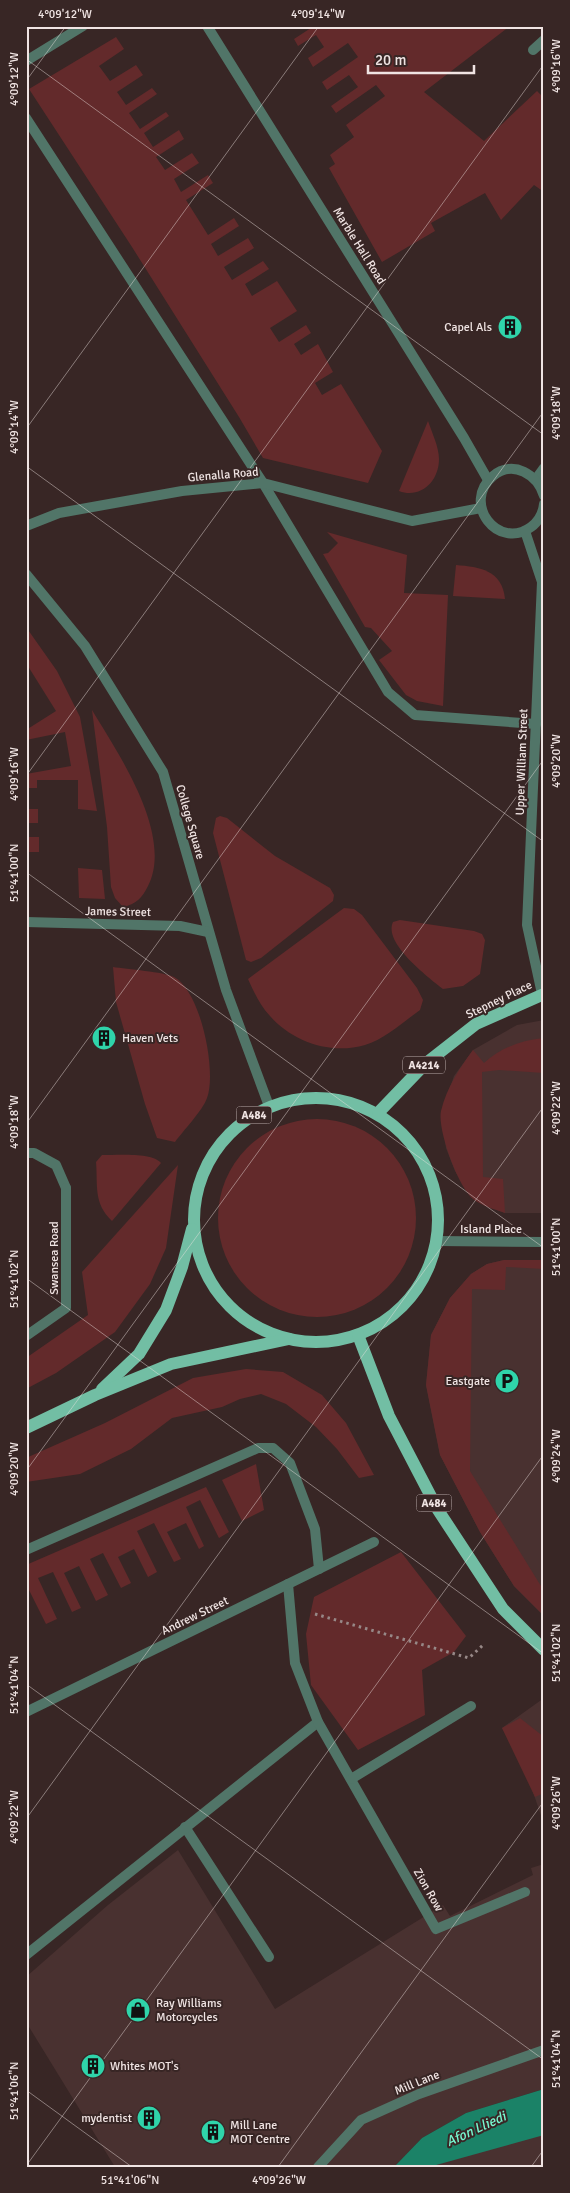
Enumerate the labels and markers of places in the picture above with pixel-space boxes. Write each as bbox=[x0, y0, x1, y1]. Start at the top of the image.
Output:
building icon: Capel Als bbox=[497, 314, 523, 340]
place label: Capel Als bbox=[444, 320, 492, 335]
building icon: Haven Vets bbox=[91, 1025, 117, 1051]
place label: Haven Vets bbox=[122, 1031, 178, 1046]
parking icon: Eastgate bbox=[494, 1368, 520, 1394]
place label: Eastgate bbox=[445, 1374, 490, 1389]
place label: Ray Williams Motorcycles bbox=[156, 1996, 222, 2025]
shop icon: Ray Williams Motorcycles bbox=[125, 1997, 151, 2023]
building icon: Whites MOT's bbox=[80, 2053, 106, 2079]
place label: Whites MOT's bbox=[110, 2059, 179, 2074]
building icon: mydentist bbox=[136, 2105, 162, 2131]
place label: mydentist bbox=[81, 2111, 132, 2126]
place label: Mill Lane MOT Centre bbox=[230, 2118, 290, 2147]
building icon: Mill Lane MOT Centre bbox=[200, 2119, 226, 2145]

